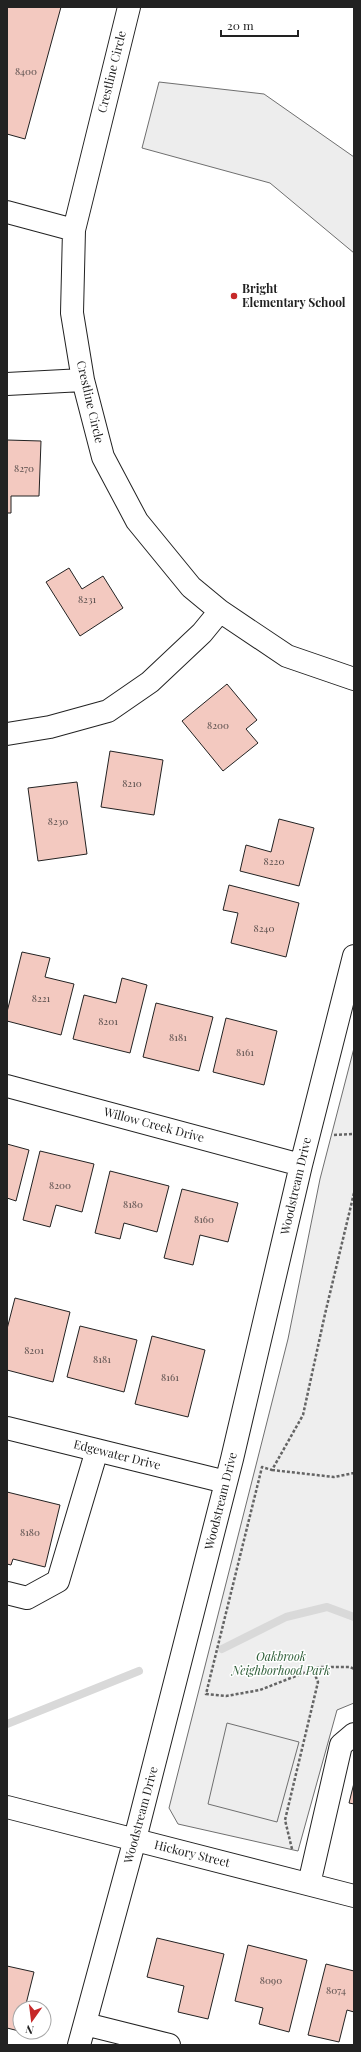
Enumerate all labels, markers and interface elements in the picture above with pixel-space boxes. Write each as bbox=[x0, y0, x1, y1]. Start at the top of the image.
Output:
scale bar bbox=[221, 12, 298, 38]
text: 20 m bbox=[227, 17, 254, 33]
street label: Crestline Circle bbox=[93, 29, 129, 115]
house number: 8400 bbox=[15, 64, 37, 78]
place label: Bright Elementary School bbox=[242, 280, 346, 310]
marker: Bright Elementary School bbox=[229, 291, 239, 301]
street label: Crestline Circle bbox=[74, 359, 108, 445]
house number: 8270 bbox=[14, 461, 34, 475]
house number: 8231 bbox=[78, 592, 96, 606]
house number: 8200 bbox=[207, 718, 229, 732]
house number: 8210 bbox=[122, 776, 142, 790]
house number: 8230 bbox=[48, 814, 68, 828]
house number: 8220 bbox=[264, 854, 284, 868]
house number: 8240 bbox=[254, 921, 274, 935]
house number: 8221 bbox=[32, 991, 51, 1005]
house number: 8201 bbox=[98, 1014, 118, 1028]
house number: 8181 bbox=[169, 1030, 187, 1044]
house number: 8161 bbox=[236, 1045, 254, 1059]
street label: Willow Creek Drive bbox=[101, 1103, 206, 1145]
street label: Woodstream Drive bbox=[276, 1135, 314, 1237]
house number: 8200 bbox=[49, 1178, 71, 1192]
house number: 8180 bbox=[123, 1197, 143, 1211]
house number: 8160 bbox=[194, 1212, 214, 1226]
house number: 8201 bbox=[24, 1343, 44, 1357]
house number: 8181 bbox=[93, 1352, 111, 1366]
house number: 8161 bbox=[161, 1370, 179, 1384]
street label: Edgewater Drive bbox=[72, 1435, 163, 1473]
street label: Woodstream Drive bbox=[200, 1450, 240, 1552]
house number: 8180 bbox=[20, 1525, 40, 1539]
park label: Oakbrook Neighborhood Park bbox=[231, 1648, 330, 1678]
street label: Woodstream Drive bbox=[119, 1764, 161, 1866]
street label: Hickory Street bbox=[153, 1836, 233, 1870]
house number: 8090 bbox=[260, 1973, 282, 1987]
house number: 8074 bbox=[326, 1983, 346, 1997]
north arrow bbox=[12, 2000, 52, 2040]
text: N bbox=[24, 2022, 35, 2038]

